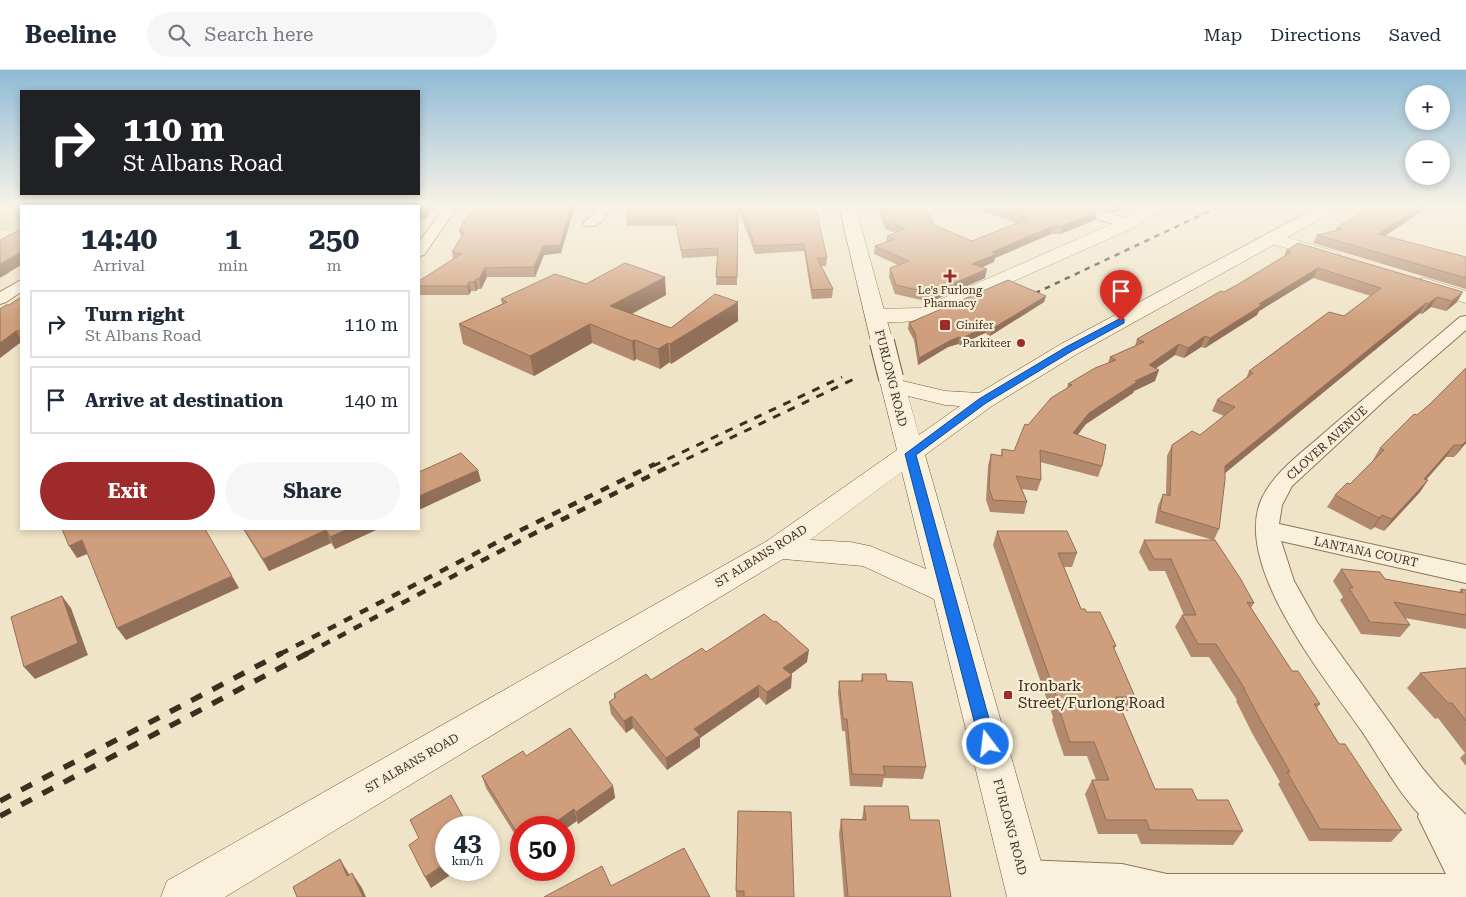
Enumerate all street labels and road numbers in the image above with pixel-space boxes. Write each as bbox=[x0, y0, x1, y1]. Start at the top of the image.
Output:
street label: FURLONG ROAD bbox=[872, 328, 910, 428]
street label: CLOVER AVENUE bbox=[1284, 403, 1370, 483]
street label: ST ALBANS ROAD bbox=[712, 522, 810, 590]
street label: LANTANA COURT bbox=[1313, 534, 1419, 570]
street label: ST ALBANS ROAD bbox=[363, 730, 461, 796]
street label: FURLONG ROAD bbox=[990, 777, 1030, 877]

